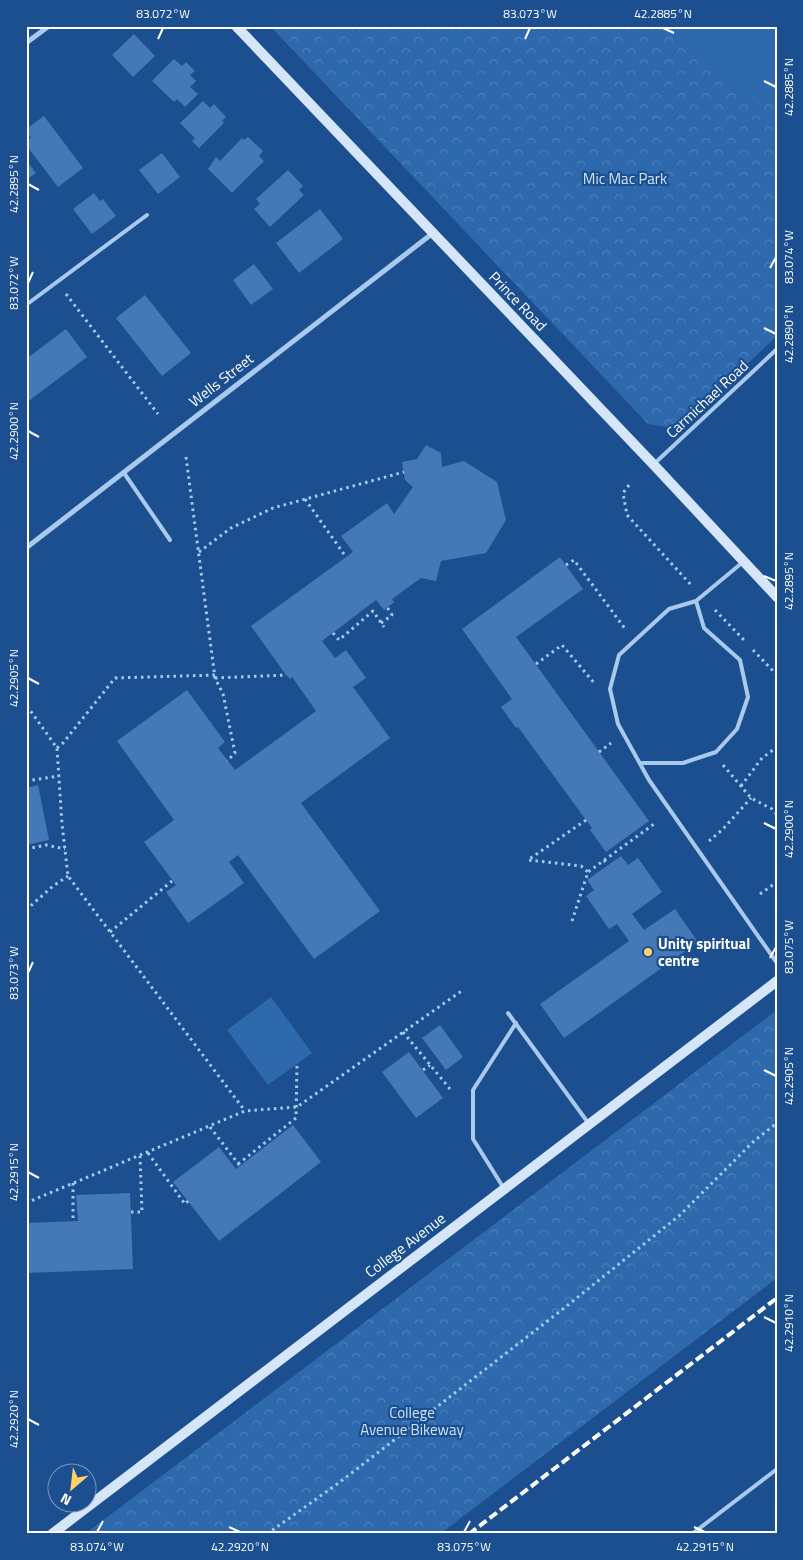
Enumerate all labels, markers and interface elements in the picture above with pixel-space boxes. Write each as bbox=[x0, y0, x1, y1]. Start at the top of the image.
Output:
text: 83.072°W bbox=[136, 4, 190, 23]
text: 83.073°W bbox=[503, 4, 557, 23]
text: 42.2885°N bbox=[634, 4, 692, 23]
text: 42.2885°N bbox=[779, 58, 798, 116]
text: 42.2895°N bbox=[4, 155, 23, 213]
park label: Mic Mac Park bbox=[583, 167, 667, 190]
text: 83.074°W bbox=[779, 230, 798, 284]
text: 83.072°W bbox=[4, 256, 23, 310]
street label: Prince Road bbox=[484, 266, 552, 336]
text: 42.2890°N bbox=[779, 305, 798, 363]
street label: Wells Street bbox=[184, 347, 259, 413]
street label: Carmichael Road bbox=[661, 355, 753, 443]
text: 42.2900°N bbox=[4, 402, 23, 460]
text: 42.2895°N bbox=[779, 552, 798, 610]
text: 42.2905°N bbox=[4, 649, 23, 707]
text: 42.2900°N bbox=[779, 800, 798, 858]
text: 83.075°W bbox=[779, 920, 798, 974]
place label: Unity spiritual centre bbox=[658, 932, 750, 972]
text: 83.073°W bbox=[4, 946, 23, 1000]
marker: Unity spiritual centre bbox=[642, 946, 654, 958]
text: 42.2905°N bbox=[779, 1047, 798, 1105]
text: 42.2915°N bbox=[4, 1143, 23, 1201]
street label: College Avenue bbox=[360, 1207, 450, 1283]
text: 42.2910°N bbox=[779, 1294, 798, 1352]
text: 42.2920°N bbox=[4, 1390, 23, 1448]
park label: College Avenue Bikeway bbox=[360, 1401, 464, 1441]
north arrow bbox=[48, 1462, 98, 1512]
text: N bbox=[56, 1488, 75, 1511]
text: 83.074°W bbox=[70, 1537, 124, 1556]
text: 42.2920°N bbox=[211, 1537, 269, 1556]
text: 83.075°W bbox=[437, 1537, 491, 1556]
text: 42.2915°N bbox=[676, 1537, 734, 1556]

